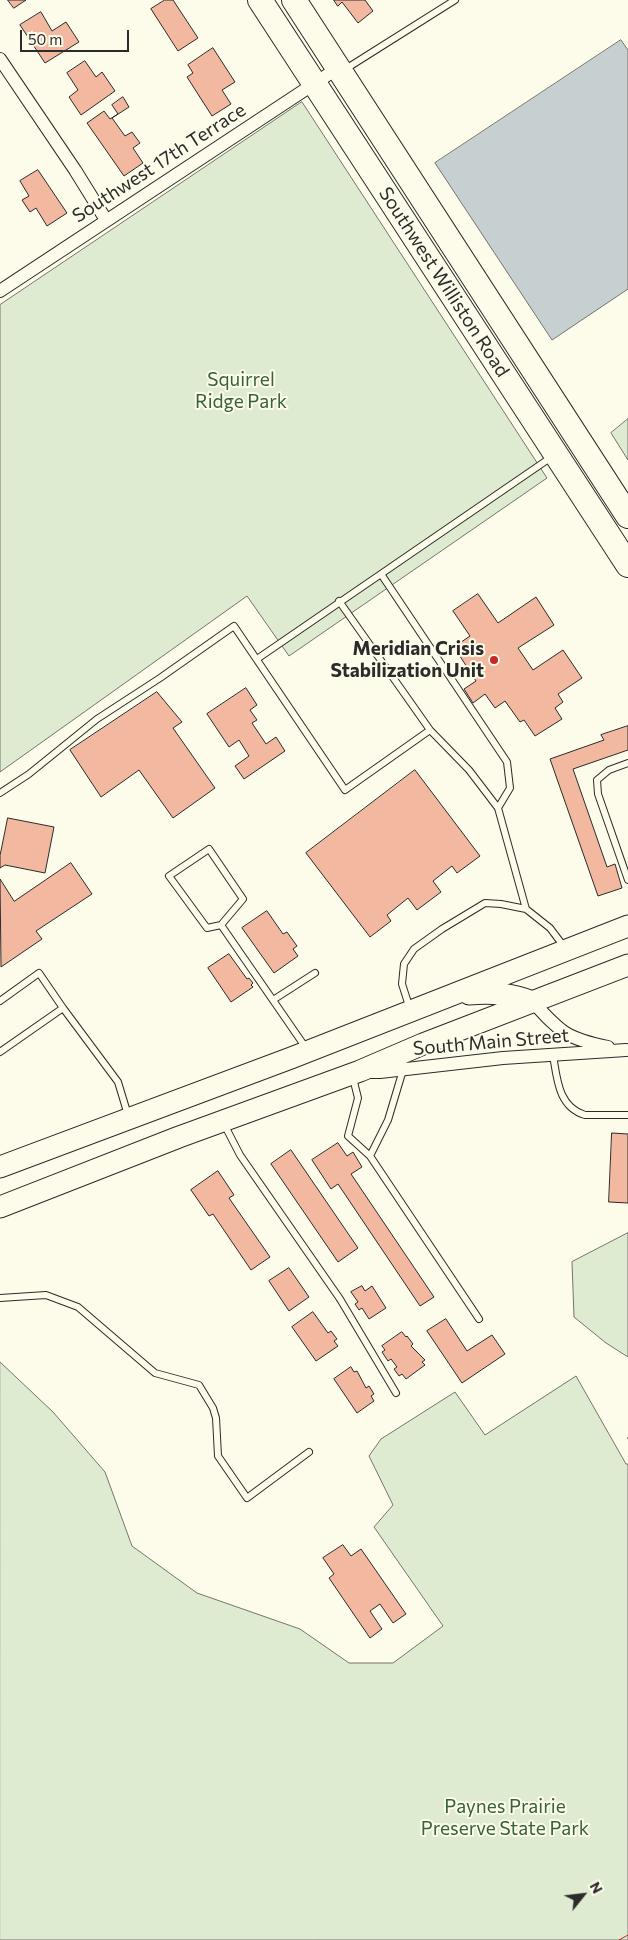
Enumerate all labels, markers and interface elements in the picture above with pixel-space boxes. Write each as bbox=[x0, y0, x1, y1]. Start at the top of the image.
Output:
scale bar bbox=[22, 20, 131, 52]
text: 50 m bbox=[28, 30, 62, 48]
street label: Southwest 17th Terrace bbox=[68, 98, 250, 228]
street label: Southwest Williston Road bbox=[374, 183, 514, 381]
park label: Squirrel Ridge Park bbox=[195, 369, 287, 413]
place label: Meridian Crisis Stabilization Unit bbox=[330, 638, 484, 682]
marker: Meridian Crisis Stabilization Unit bbox=[488, 654, 500, 666]
street label: South Main Street bbox=[412, 1024, 570, 1060]
park label: Paynes Prairie Preserve State Park bbox=[421, 1796, 589, 1840]
north arrow bbox=[558, 1870, 608, 1920]
text: N bbox=[587, 1879, 607, 1896]

